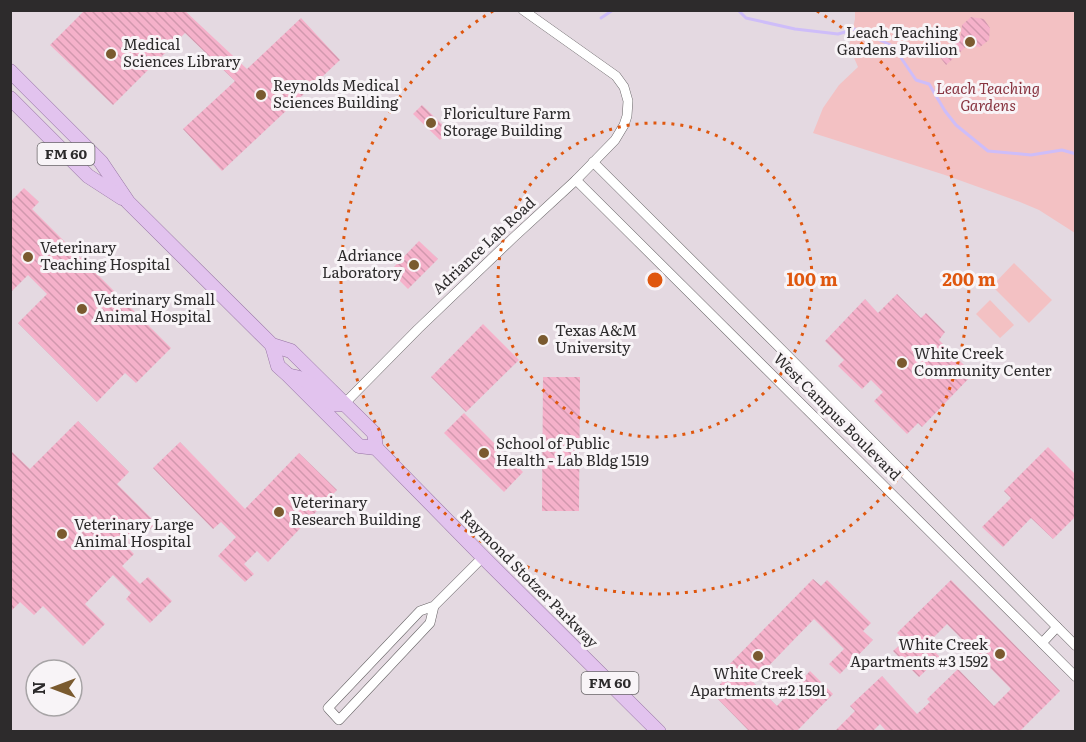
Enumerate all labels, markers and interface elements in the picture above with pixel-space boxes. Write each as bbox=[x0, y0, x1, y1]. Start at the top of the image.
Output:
place label: Leach Teaching Gardens Pavilion bbox=[837, 20, 959, 60]
place label: Medical Sciences Library bbox=[123, 32, 241, 72]
marker: Leach Teaching Gardens Pavilion bbox=[963, 35, 977, 49]
marker: Medical Sciences Library bbox=[104, 47, 118, 61]
place label: Reynolds Medical Sciences Building bbox=[273, 73, 399, 113]
park label: Leach Teaching Gardens bbox=[936, 76, 1040, 116]
marker: Reynolds Medical Sciences Building bbox=[254, 88, 268, 102]
place label: Floriculture Farm Storage Building bbox=[443, 101, 571, 141]
marker: Floriculture Farm Storage Building bbox=[424, 116, 438, 130]
road number: FM 60 bbox=[38, 143, 94, 165]
street label: Adriance Lab Road bbox=[426, 191, 540, 299]
place label: Veterinary Teaching Hospital bbox=[40, 235, 170, 275]
place label: Adriance Laboratory bbox=[322, 243, 402, 283]
marker: Veterinary Teaching Hospital bbox=[21, 250, 35, 264]
marker: Adriance Laboratory bbox=[407, 258, 421, 272]
text: 100 m bbox=[786, 265, 838, 292]
text: 200 m bbox=[942, 265, 996, 292]
centre of rings bbox=[645, 270, 665, 290]
place label: Veterinary Small Animal Hospital bbox=[94, 287, 215, 327]
marker: Veterinary Small Animal Hospital bbox=[75, 302, 89, 316]
place label: Texas A&M University bbox=[555, 318, 637, 358]
marker: Texas A&M University bbox=[536, 333, 550, 347]
place label: White Creek Community Center bbox=[914, 341, 1052, 381]
street label: West Campus Boulevard bbox=[769, 347, 907, 485]
marker: White Creek Community Center bbox=[895, 356, 909, 370]
place label: School of Public Health - Lab Bldg 1519 bbox=[496, 431, 649, 471]
marker: School of Public Health - Lab Bldg 1519 bbox=[477, 446, 491, 460]
place label: Veterinary Research Building bbox=[291, 490, 421, 530]
street label: Raymond Stotzer Parkway bbox=[456, 504, 605, 653]
marker: Veterinary Research Building bbox=[272, 505, 286, 519]
place label: Veterinary Large Animal Hospital bbox=[74, 512, 194, 552]
marker: Veterinary Large Animal Hospital bbox=[55, 527, 69, 541]
place label: White Creek Apartments #3 1592 bbox=[850, 632, 989, 672]
marker: White Creek Apartments #3 1592 bbox=[993, 647, 1007, 661]
marker: White Creek Apartments #2 1591 bbox=[751, 649, 765, 663]
north arrow bbox=[24, 658, 84, 718]
place label: White Creek Apartments #2 1591 bbox=[690, 661, 826, 701]
road number: FM 60 bbox=[582, 672, 638, 694]
text: N bbox=[26, 681, 50, 695]

